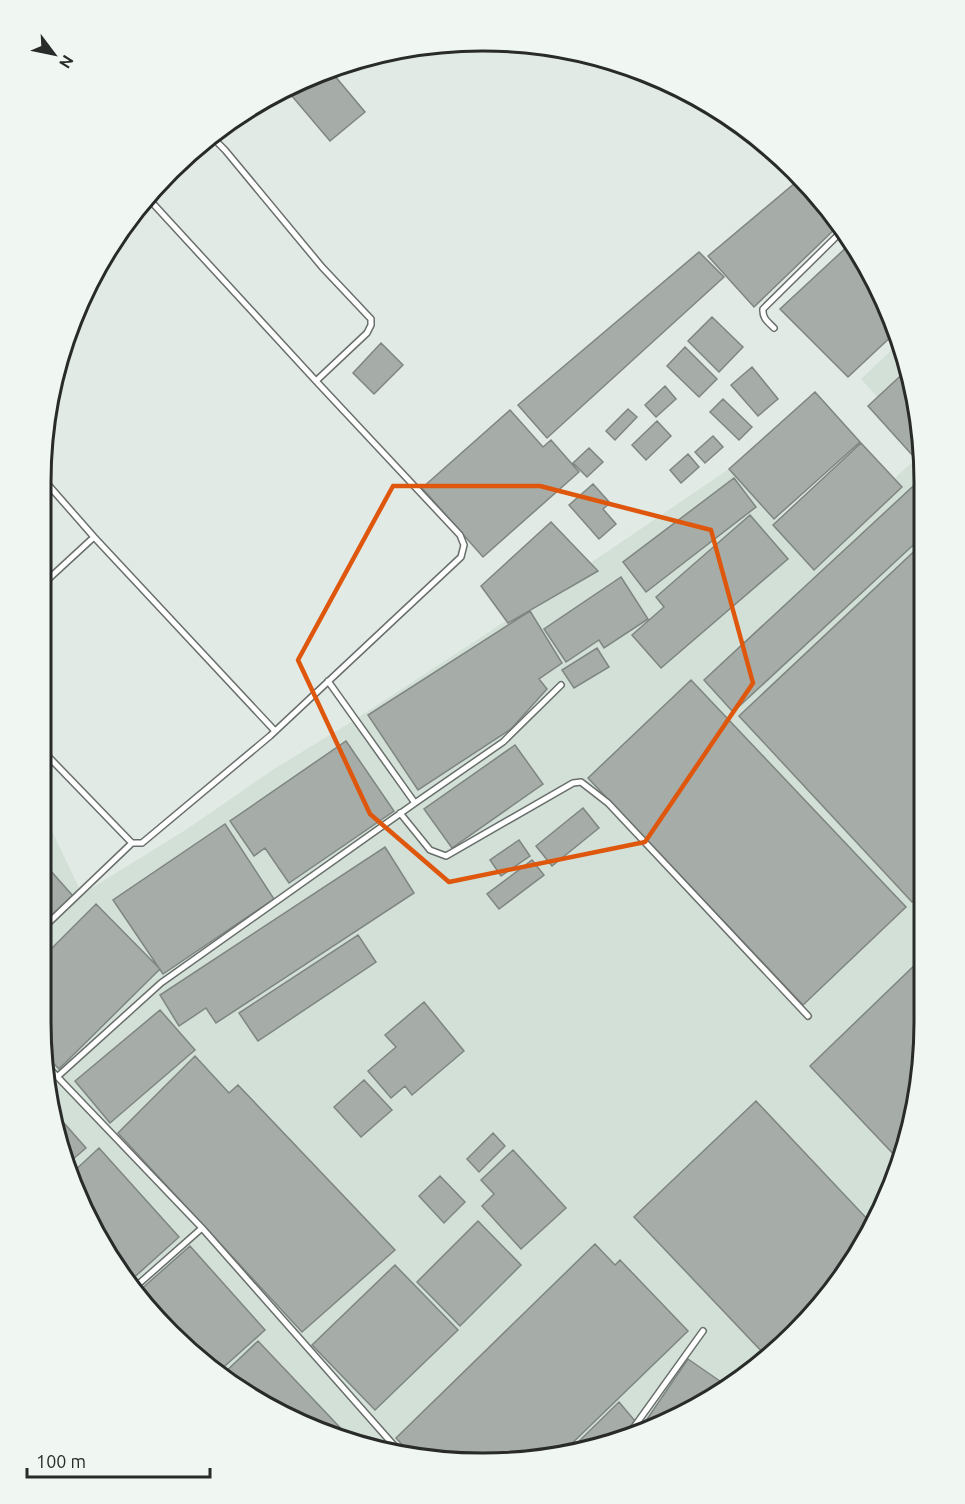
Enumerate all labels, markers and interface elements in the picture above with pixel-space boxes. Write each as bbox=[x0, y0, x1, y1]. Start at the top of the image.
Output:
north arrow bbox=[24, 24, 84, 84]
text: N bbox=[56, 52, 78, 72]
scale bar bbox=[27, 1441, 210, 1479]
text: 100 m bbox=[36, 1451, 86, 1471]

